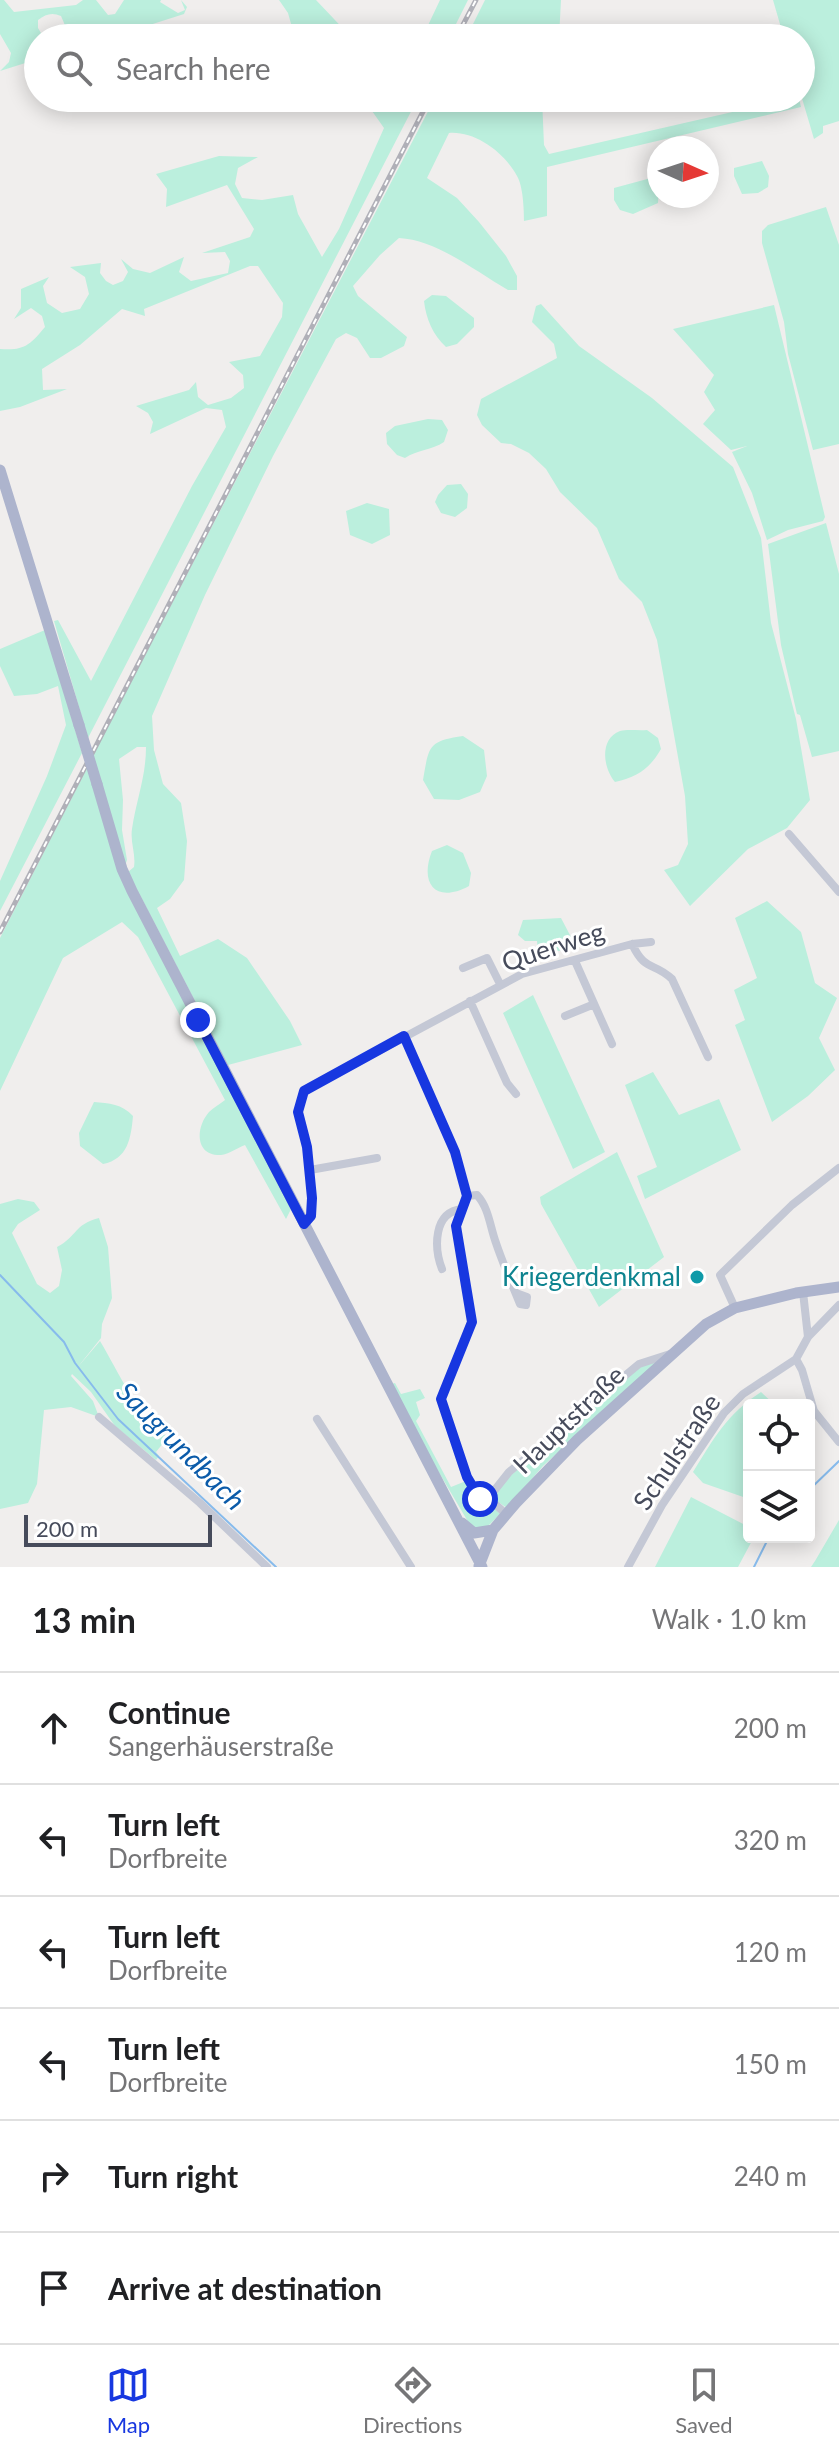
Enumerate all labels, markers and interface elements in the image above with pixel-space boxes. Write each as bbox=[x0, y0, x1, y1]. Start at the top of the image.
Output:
search box bbox=[24, 24, 815, 112]
icon: search bbox=[52, 46, 96, 90]
text: Search here bbox=[116, 50, 271, 86]
north arrow bbox=[647, 136, 719, 208]
street label: Querweg bbox=[497, 914, 608, 978]
route end bbox=[180, 1002, 216, 1038]
place label: Kriegerdenkmal bbox=[502, 1260, 681, 1292]
marker: Kriegerdenkmal bbox=[688, 1268, 706, 1286]
street label: Hauptstraße bbox=[506, 1358, 631, 1480]
water label: Saugrundbach bbox=[110, 1374, 253, 1517]
street label: Schulstraße bbox=[626, 1387, 727, 1516]
map controls bbox=[743, 1399, 815, 1543]
button: locate bbox=[743, 1399, 815, 1471]
button: layers bbox=[743, 1471, 815, 1543]
route start bbox=[462, 1481, 498, 1517]
scale bar bbox=[24, 1511, 212, 1547]
text: 200 m bbox=[36, 1515, 98, 1542]
text: 13 min bbox=[32, 1599, 136, 1640]
text: Walk · 1.0 km bbox=[652, 1603, 807, 1635]
text: Continue bbox=[108, 1694, 231, 1730]
icon: ahead bbox=[32, 1706, 76, 1750]
text: 200 m bbox=[734, 1712, 807, 1744]
text: Sangerhäuserstraße bbox=[108, 1730, 334, 1762]
text: Turn left bbox=[108, 1806, 220, 1842]
icon: left bbox=[32, 1818, 76, 1862]
text: 320 m bbox=[734, 1824, 807, 1856]
text: Dorfbreite bbox=[108, 1842, 227, 1874]
text: Turn left bbox=[108, 1918, 220, 1954]
icon: left bbox=[32, 1930, 76, 1974]
text: 120 m bbox=[734, 1936, 807, 1968]
text: Dorfbreite bbox=[108, 1954, 227, 1986]
text: Turn left bbox=[108, 2030, 220, 2066]
icon: left bbox=[32, 2042, 76, 2086]
text: 150 m bbox=[734, 2048, 807, 2080]
text: Dorfbreite bbox=[108, 2066, 227, 2098]
icon: right bbox=[32, 2154, 76, 2198]
text: Turn right bbox=[108, 2158, 238, 2194]
text: 240 m bbox=[734, 2160, 807, 2192]
icon: arrive bbox=[32, 2266, 76, 2310]
text: Arrive at destination bbox=[108, 2270, 382, 2306]
tab: Map bbox=[106, 2363, 150, 2438]
tab: Directions bbox=[363, 2363, 462, 2438]
tab: Saved bbox=[675, 2363, 733, 2438]

